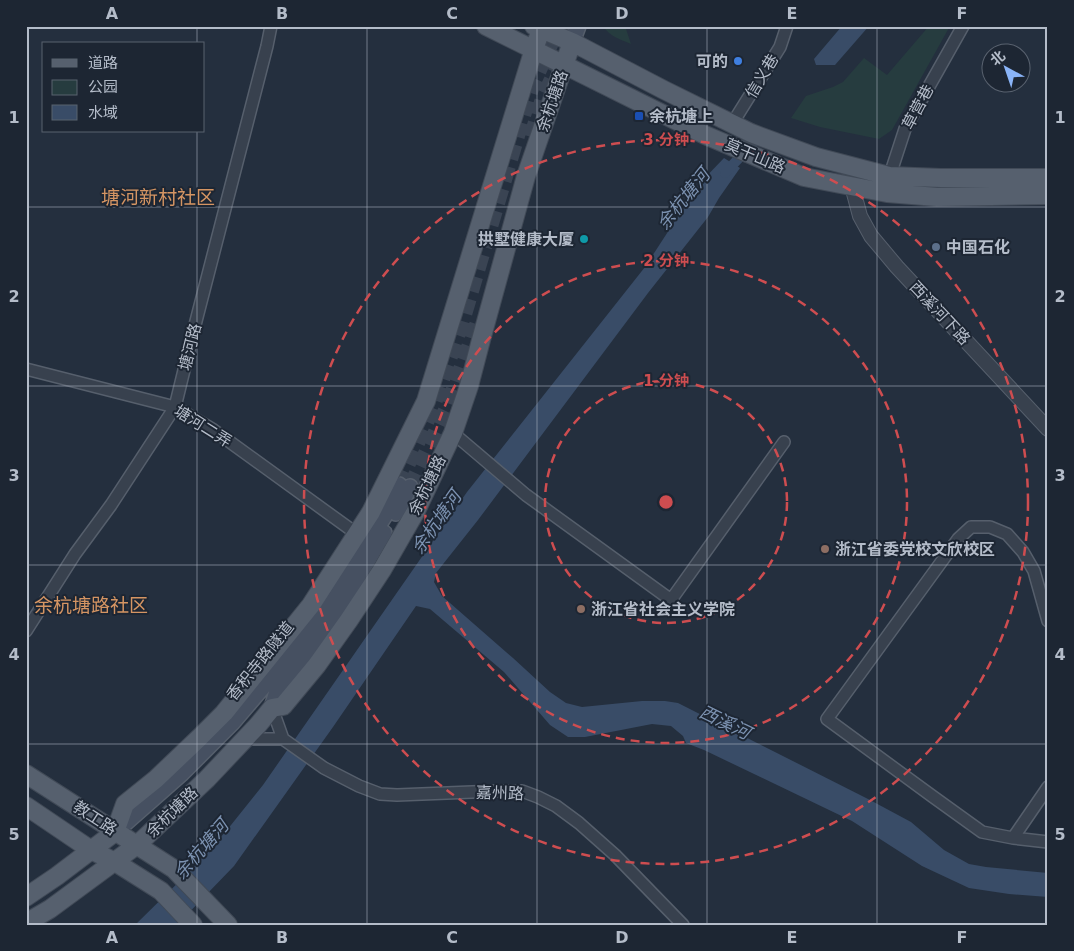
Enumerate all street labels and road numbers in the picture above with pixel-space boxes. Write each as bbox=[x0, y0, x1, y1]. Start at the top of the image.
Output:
street label: 信义巷 bbox=[741, 51, 783, 101]
street label: 余杭塘路 bbox=[533, 68, 571, 134]
street label: 草营巷 bbox=[898, 81, 938, 133]
street label: 莫干山路 bbox=[722, 135, 788, 177]
street label: 西溪河下路 bbox=[906, 277, 974, 349]
street label: 塘河路 bbox=[175, 321, 205, 373]
street label: 塘河二弄 bbox=[171, 401, 235, 451]
street label: 余杭塘路 bbox=[404, 452, 450, 518]
street label: 香积寺路隧道 bbox=[222, 618, 298, 704]
street label: 余杭塘路 bbox=[142, 783, 202, 841]
street label: 嘉州路 bbox=[476, 783, 524, 803]
street label: 教工路 bbox=[70, 797, 120, 839]

